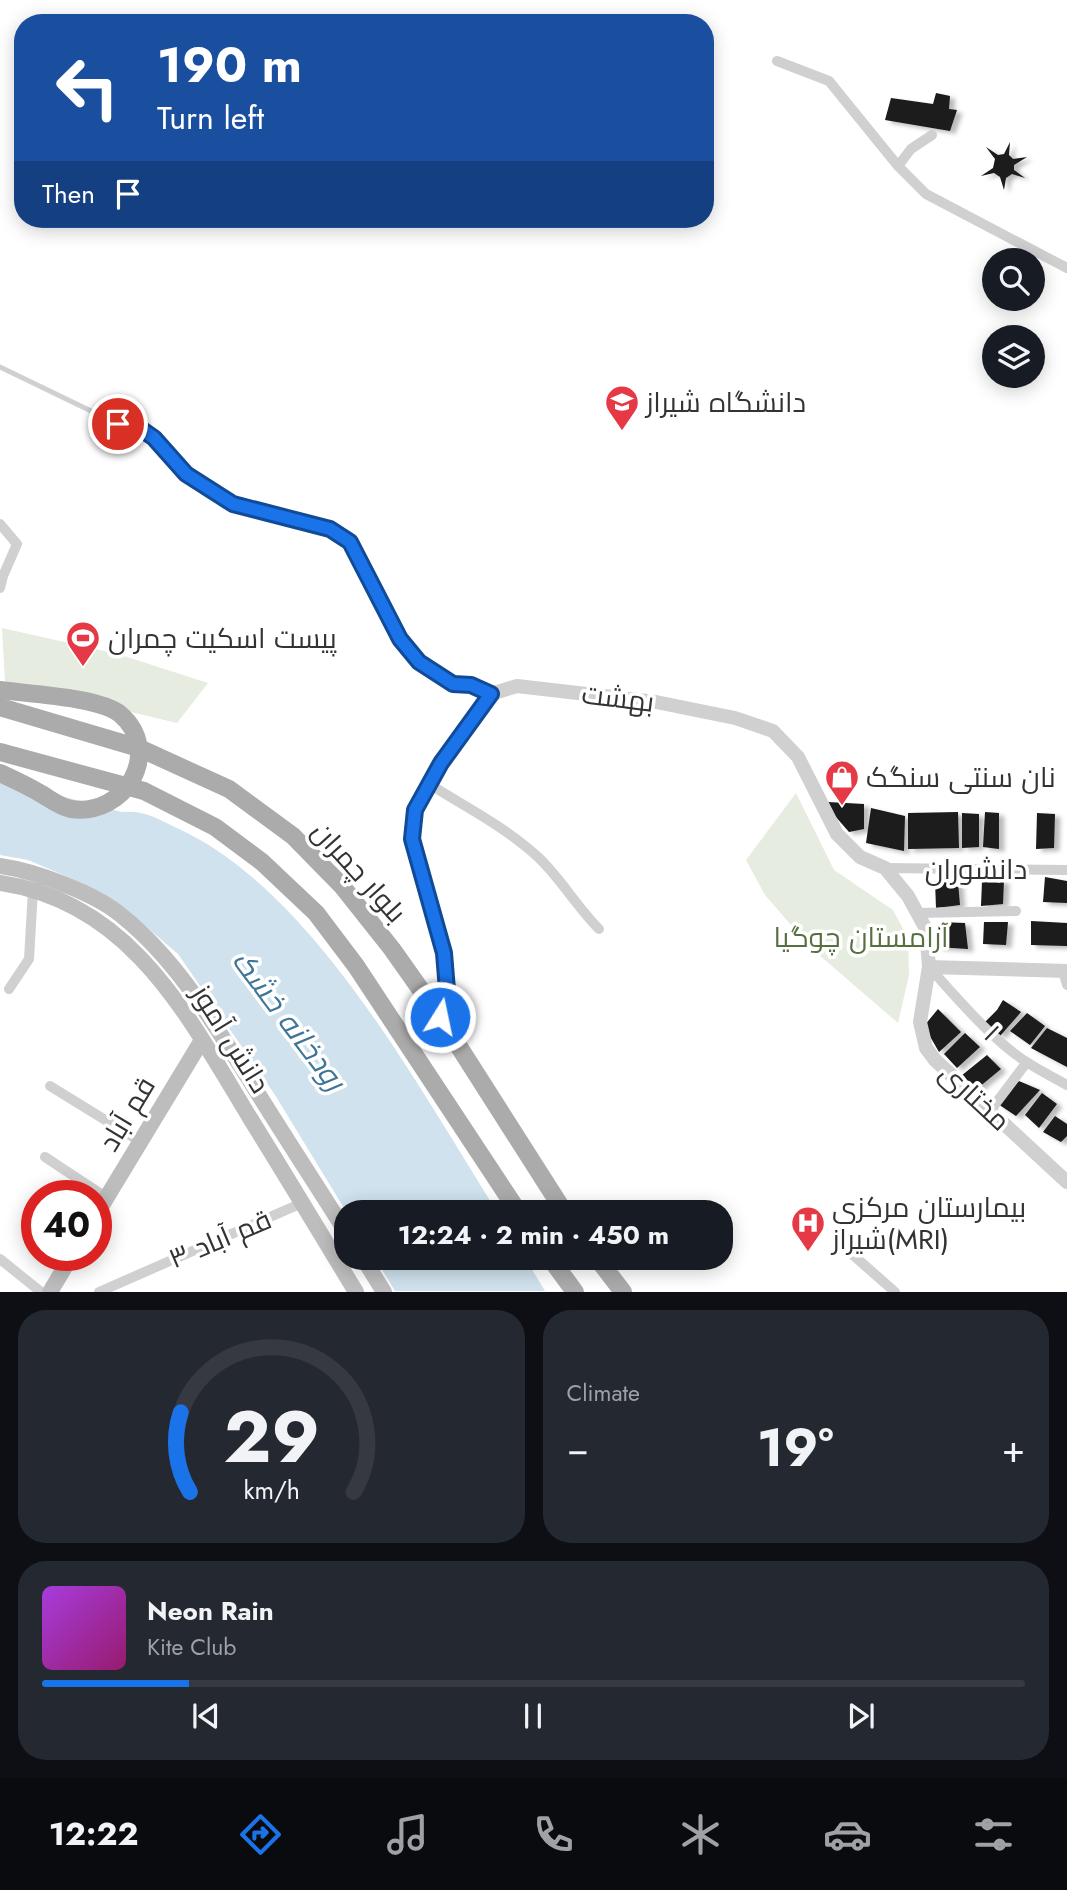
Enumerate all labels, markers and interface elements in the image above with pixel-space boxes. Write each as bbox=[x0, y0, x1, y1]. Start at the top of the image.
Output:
text: 190 m bbox=[157, 30, 302, 100]
icon: left bbox=[42, 42, 133, 133]
text: Turn left bbox=[157, 95, 264, 141]
text: Then bbox=[42, 175, 95, 213]
icon: arrive bbox=[109, 175, 147, 213]
map controls bbox=[982, 248, 1045, 388]
button: search bbox=[982, 248, 1045, 311]
button: layers bbox=[982, 325, 1045, 388]
place label: دانشگاه شیراز bbox=[644, 382, 806, 423]
school or university icon: دانشگاه شیراز bbox=[603, 383, 641, 432]
pin bbox=[88, 394, 148, 454]
icon: arrive bbox=[99, 405, 137, 443]
place label: پیست اسکیت چمران bbox=[108, 618, 337, 659]
sports icon: پیست اسکیت چمران bbox=[64, 619, 102, 668]
street label: بهشت bbox=[579, 673, 657, 723]
place label: نان سنتی سنگک bbox=[866, 757, 1056, 798]
shop icon: نان سنتی سنگک bbox=[823, 758, 861, 807]
street label: بلوار چمران bbox=[302, 812, 416, 932]
street label: دانشوران bbox=[925, 849, 1027, 890]
park label: آرامستان چوگیا bbox=[773, 917, 949, 958]
water label: رودخانه خشک bbox=[222, 941, 357, 1101]
street label: دانش آموز bbox=[181, 975, 280, 1101]
position arrow bbox=[403, 980, 477, 1054]
street label: ۱ bbox=[975, 1015, 1009, 1051]
street label: مختاری bbox=[930, 1053, 1020, 1141]
street label: قم آباد bbox=[89, 1069, 165, 1159]
speed limit sign: 40 bbox=[21, 1180, 112, 1271]
place label: بیمارستان مرکزی شیراز(MRI) bbox=[830, 1187, 1026, 1260]
street label: ۳ قم آباد bbox=[162, 1199, 278, 1279]
hospital icon: بیمارستان مرکزی شیراز(MRI) bbox=[789, 1204, 827, 1253]
text: 12:24 · 2 min · 450 m bbox=[398, 1216, 669, 1254]
text: Climate bbox=[567, 1376, 640, 1410]
text: 29 bbox=[223, 1385, 319, 1490]
text: 19° bbox=[757, 1410, 834, 1486]
text: − bbox=[567, 1421, 589, 1476]
text: + bbox=[1002, 1421, 1025, 1476]
text: km/h bbox=[243, 1472, 300, 1508]
text: Neon Rain bbox=[147, 1592, 274, 1630]
text: Kite Club bbox=[147, 1630, 236, 1664]
icon: previous bbox=[187, 1697, 225, 1735]
icon: pause bbox=[514, 1697, 552, 1735]
icon: next bbox=[842, 1697, 880, 1735]
icon: directions bbox=[236, 1810, 285, 1859]
icon: music bbox=[383, 1810, 432, 1859]
icon: phone bbox=[529, 1810, 578, 1859]
icon: climate bbox=[676, 1810, 725, 1859]
icon: car bbox=[823, 1810, 872, 1859]
icon: filters bbox=[969, 1810, 1018, 1859]
text: 12:22 bbox=[49, 1811, 138, 1857]

